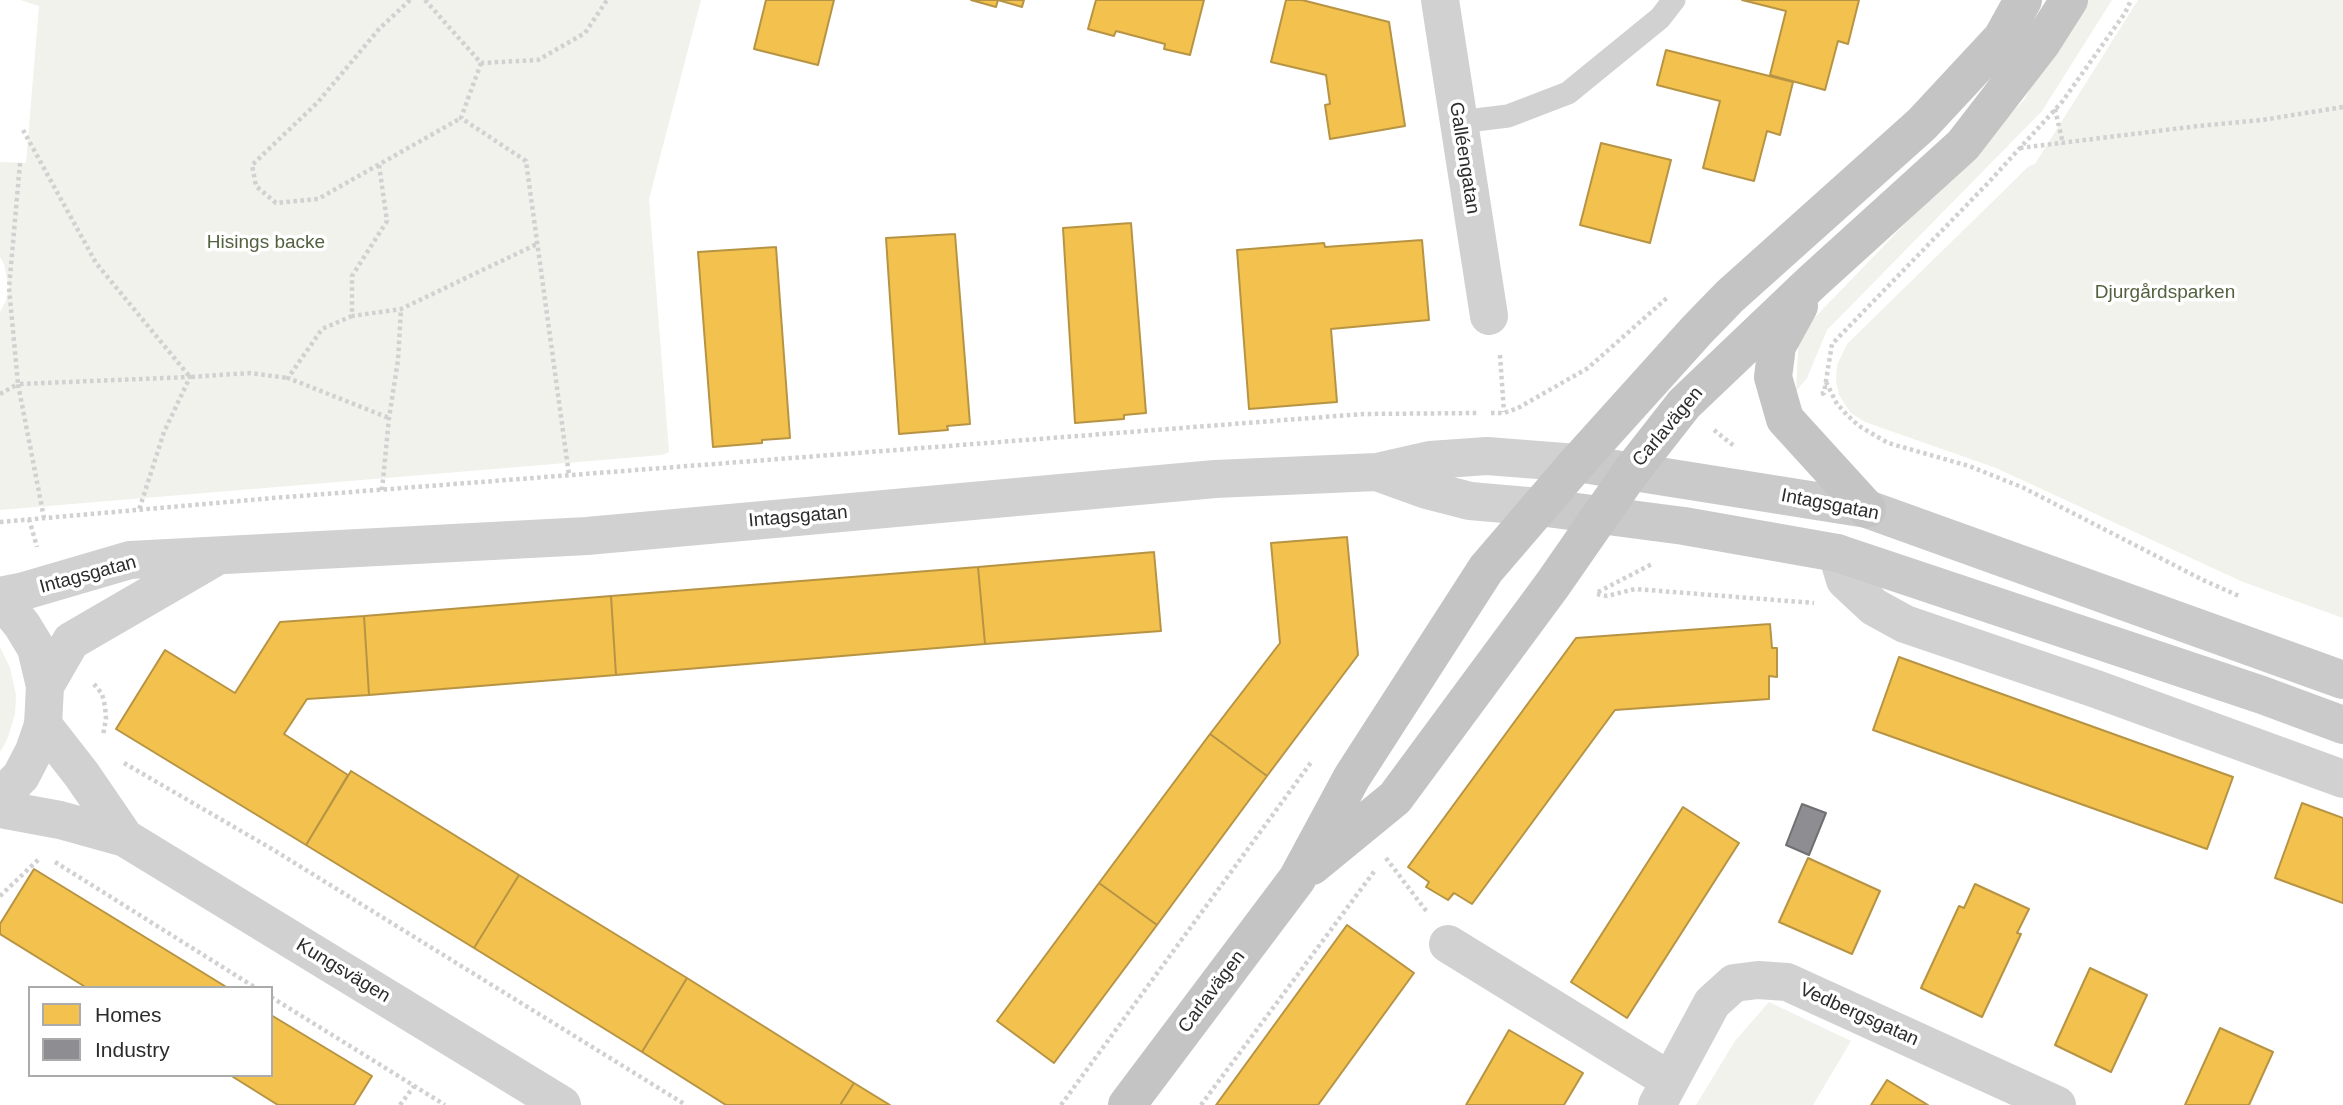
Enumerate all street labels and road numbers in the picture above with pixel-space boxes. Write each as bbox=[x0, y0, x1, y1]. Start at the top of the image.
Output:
street label: Galléengatan bbox=[1444, 100, 1484, 216]
street label: Carlavägen bbox=[1628, 382, 1708, 472]
street label: Intagsgatan bbox=[1779, 484, 1881, 526]
street label: Intagsgatan bbox=[748, 501, 848, 533]
street label: Intagsgatan bbox=[37, 551, 139, 599]
street label: Kungsvägen bbox=[292, 934, 394, 1008]
street label: Carlavägen bbox=[1174, 946, 1250, 1038]
street label: Vedbergsgatan bbox=[1796, 979, 1922, 1051]

